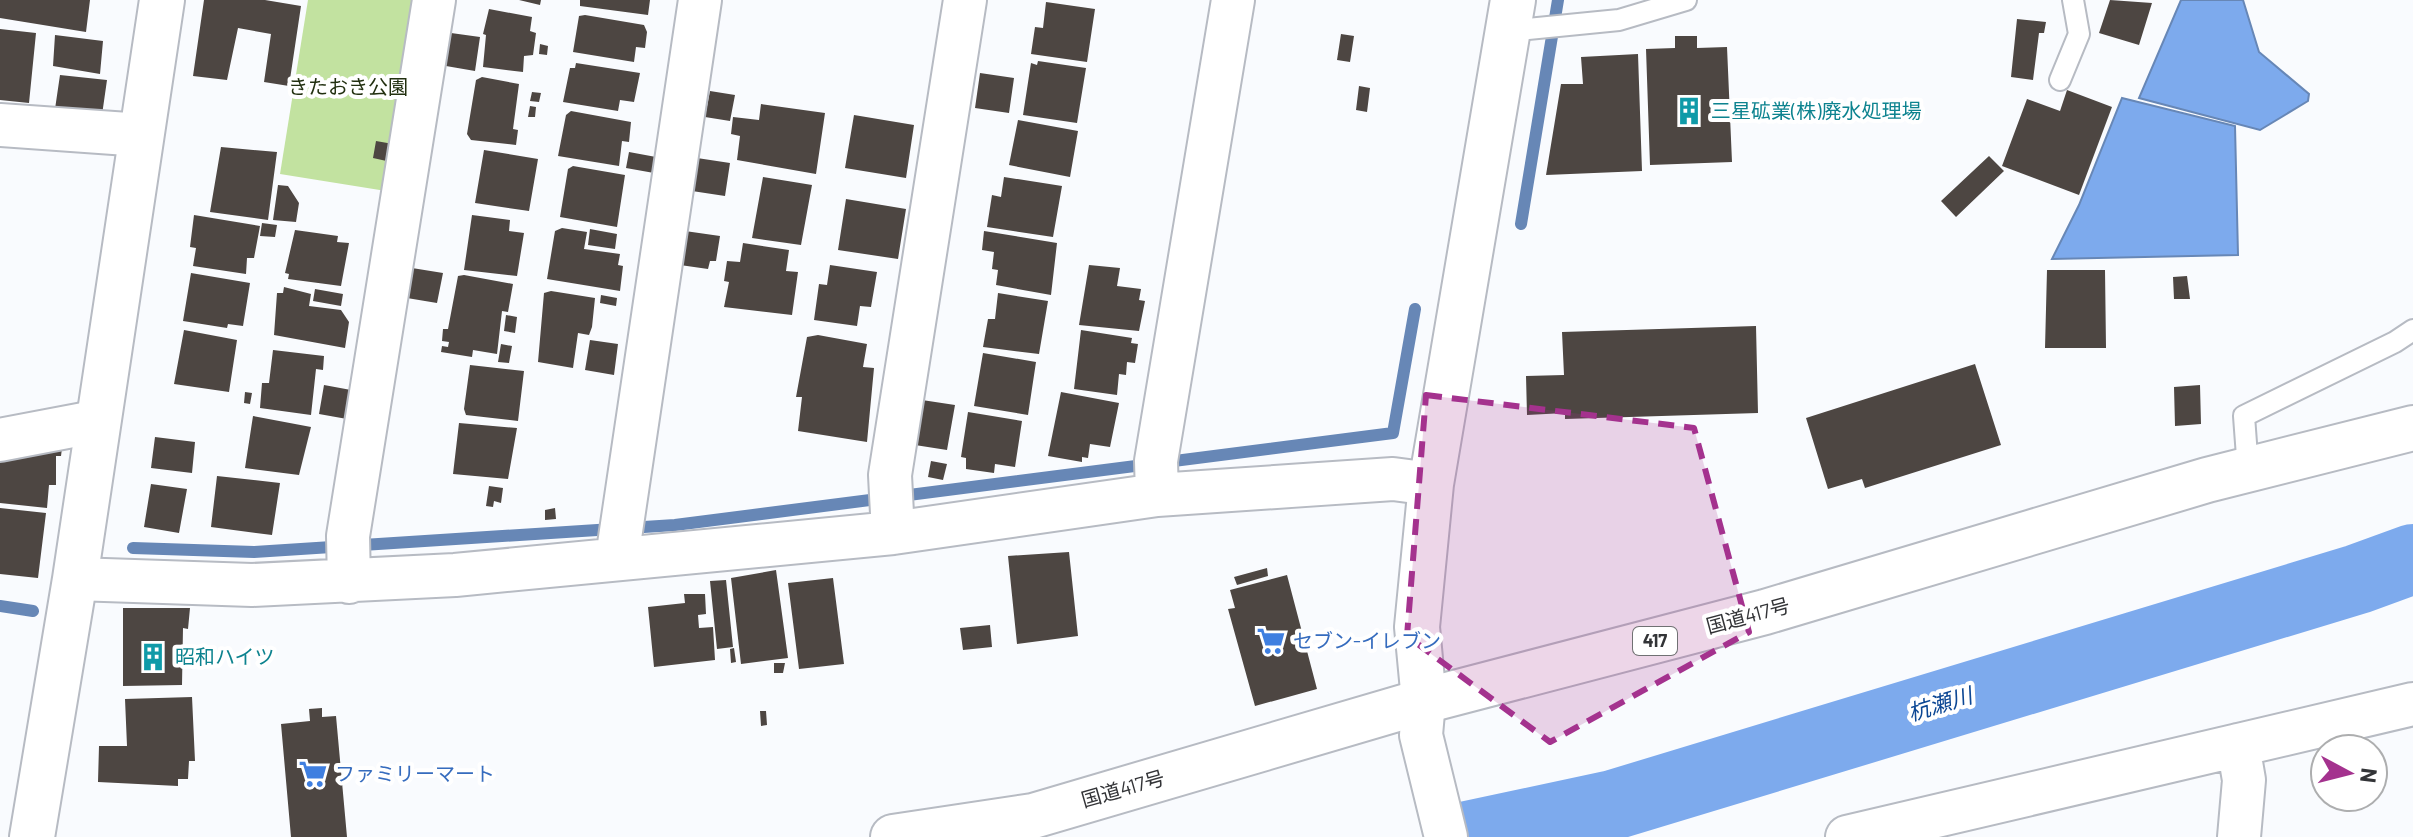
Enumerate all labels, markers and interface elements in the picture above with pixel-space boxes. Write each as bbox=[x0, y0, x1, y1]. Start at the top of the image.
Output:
park label: きたおき公園 bbox=[288, 74, 408, 98]
building icon: 三星砿業(株)廃水処理場 bbox=[1674, 96, 1704, 126]
place label: 三星砿業(株)廃水処理場 bbox=[1711, 98, 1921, 122]
street label: 国道417号 bbox=[1703, 592, 1792, 638]
supermarket icon: セブン-イレブン bbox=[1256, 626, 1286, 656]
road number: 417 bbox=[1633, 627, 1677, 655]
place label: セブン-イレブン bbox=[1293, 628, 1441, 652]
building icon: 昭和ハイツ bbox=[138, 642, 168, 672]
place label: 昭和ハイツ bbox=[175, 644, 275, 668]
water label: 杭瀬川 bbox=[1904, 680, 1977, 725]
north arrow bbox=[2309, 733, 2389, 813]
supermarket icon: ファミリーマート bbox=[298, 759, 328, 789]
place label: ファミリーマート bbox=[335, 761, 495, 785]
street label: 国道417号 bbox=[1078, 765, 1167, 811]
text: N bbox=[2356, 767, 2384, 784]

